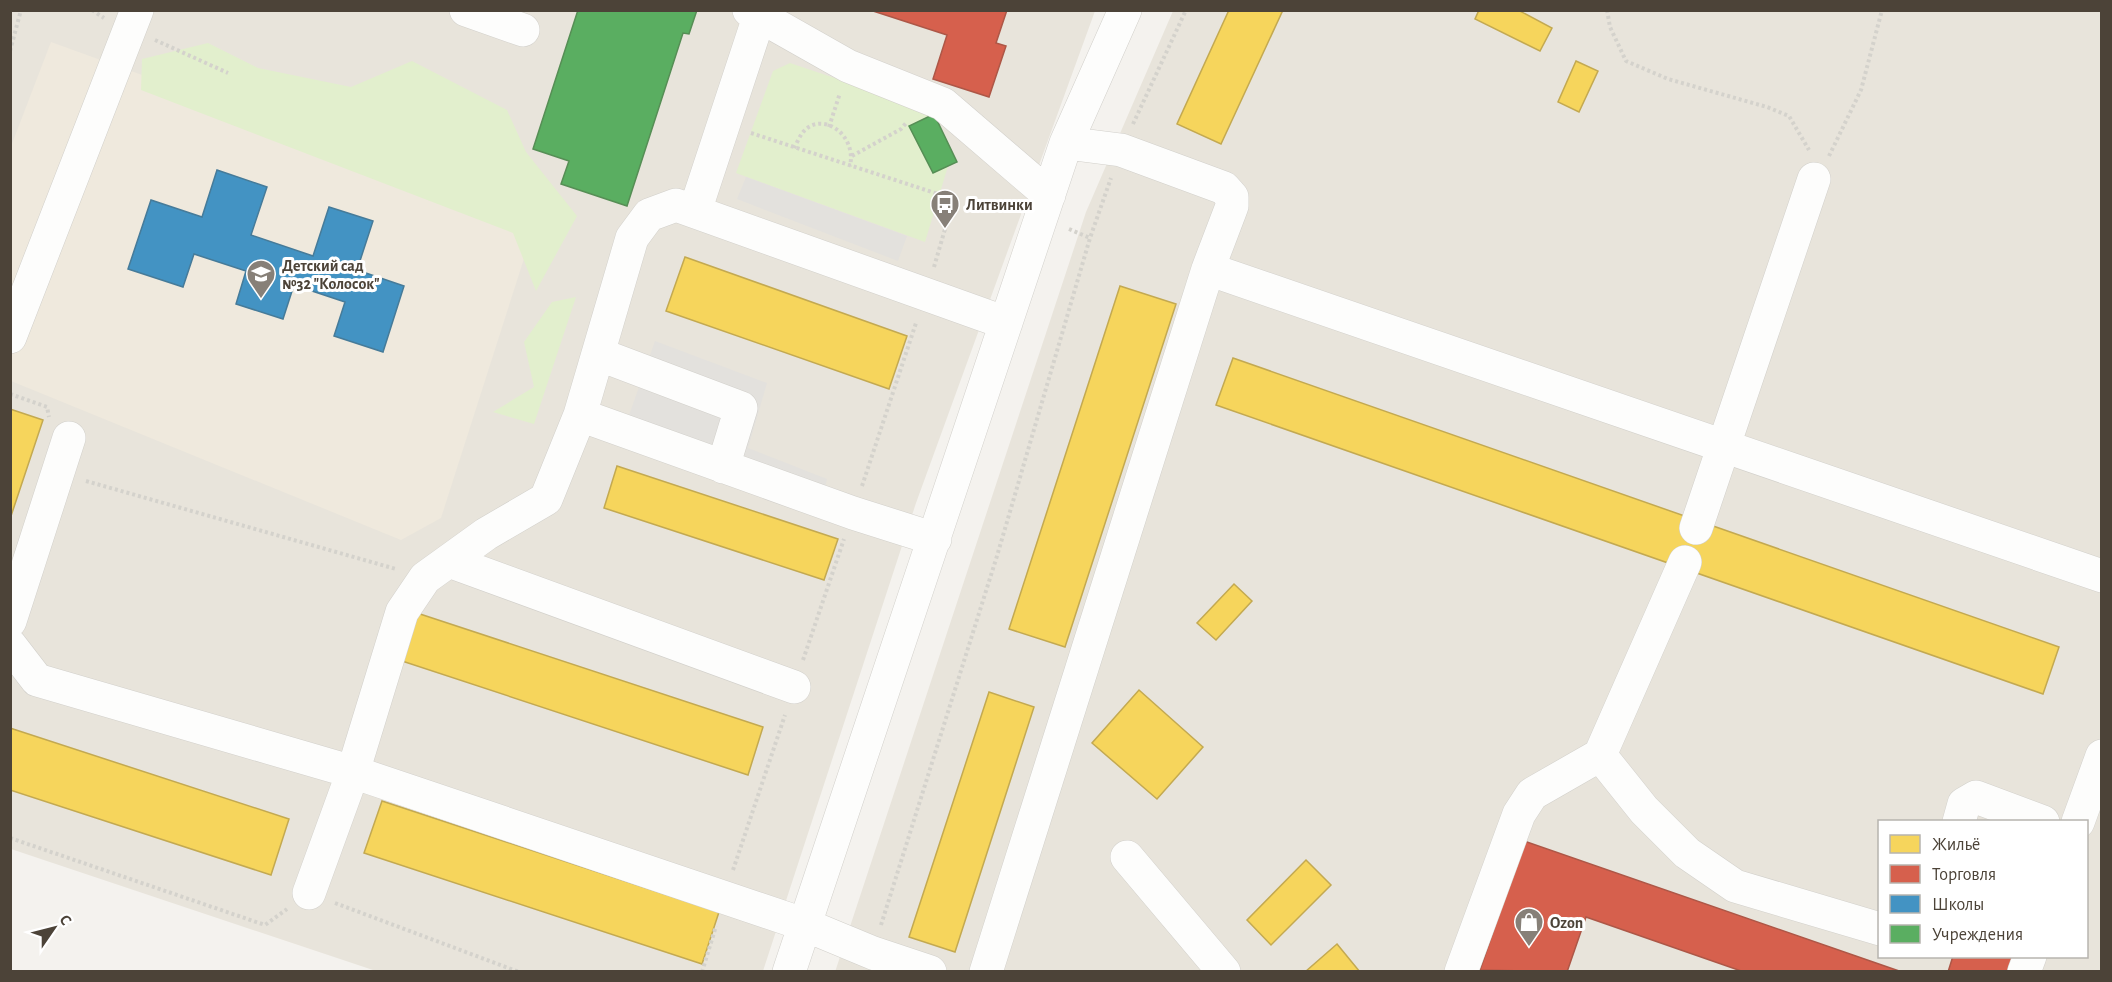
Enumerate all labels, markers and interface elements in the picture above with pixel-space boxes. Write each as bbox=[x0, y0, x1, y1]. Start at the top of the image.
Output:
bus stop icon: Литвинки bbox=[929, 188, 961, 230]
place label: Литвинки bbox=[966, 197, 1033, 213]
school or university icon: Детский сад №32 "Колосок" bbox=[245, 258, 277, 300]
place label: Детский сад №32 "Колосок" bbox=[282, 258, 380, 292]
legend bbox=[1878, 820, 2088, 958]
text: Жильё bbox=[1932, 836, 1980, 854]
text: Торговля bbox=[1932, 866, 1996, 884]
text: Школы bbox=[1932, 896, 1984, 914]
north arrow bbox=[24, 898, 84, 958]
shop icon: Ozon bbox=[1513, 906, 1545, 948]
text: С bbox=[56, 912, 75, 928]
place label: Ozon bbox=[1550, 915, 1583, 931]
text: Учреждения bbox=[1932, 926, 2023, 944]

